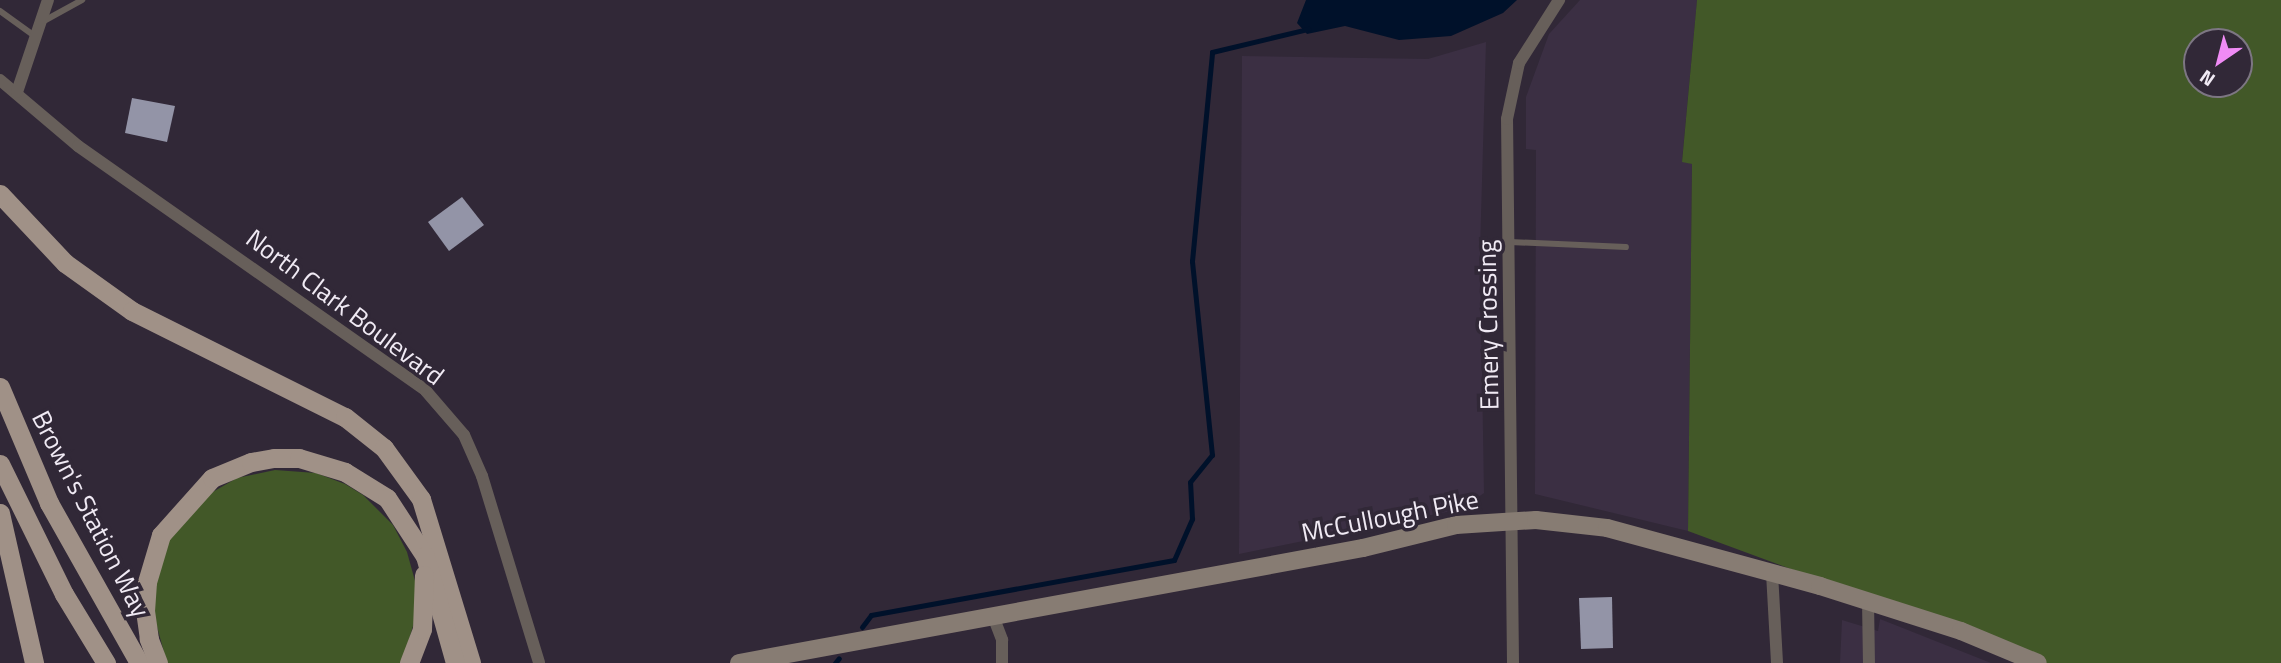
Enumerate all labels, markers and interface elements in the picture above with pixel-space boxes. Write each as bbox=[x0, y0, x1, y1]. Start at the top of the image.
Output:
north arrow bbox=[2183, 28, 2253, 98]
text: N bbox=[2193, 63, 2221, 95]
street label: North Clark Boulevard bbox=[240, 222, 450, 392]
street label: Emery Crossing bbox=[1471, 240, 1505, 410]
street label: Brown's Station Way bbox=[26, 406, 156, 622]
street label: McCullough Pike bbox=[1299, 484, 1481, 548]

